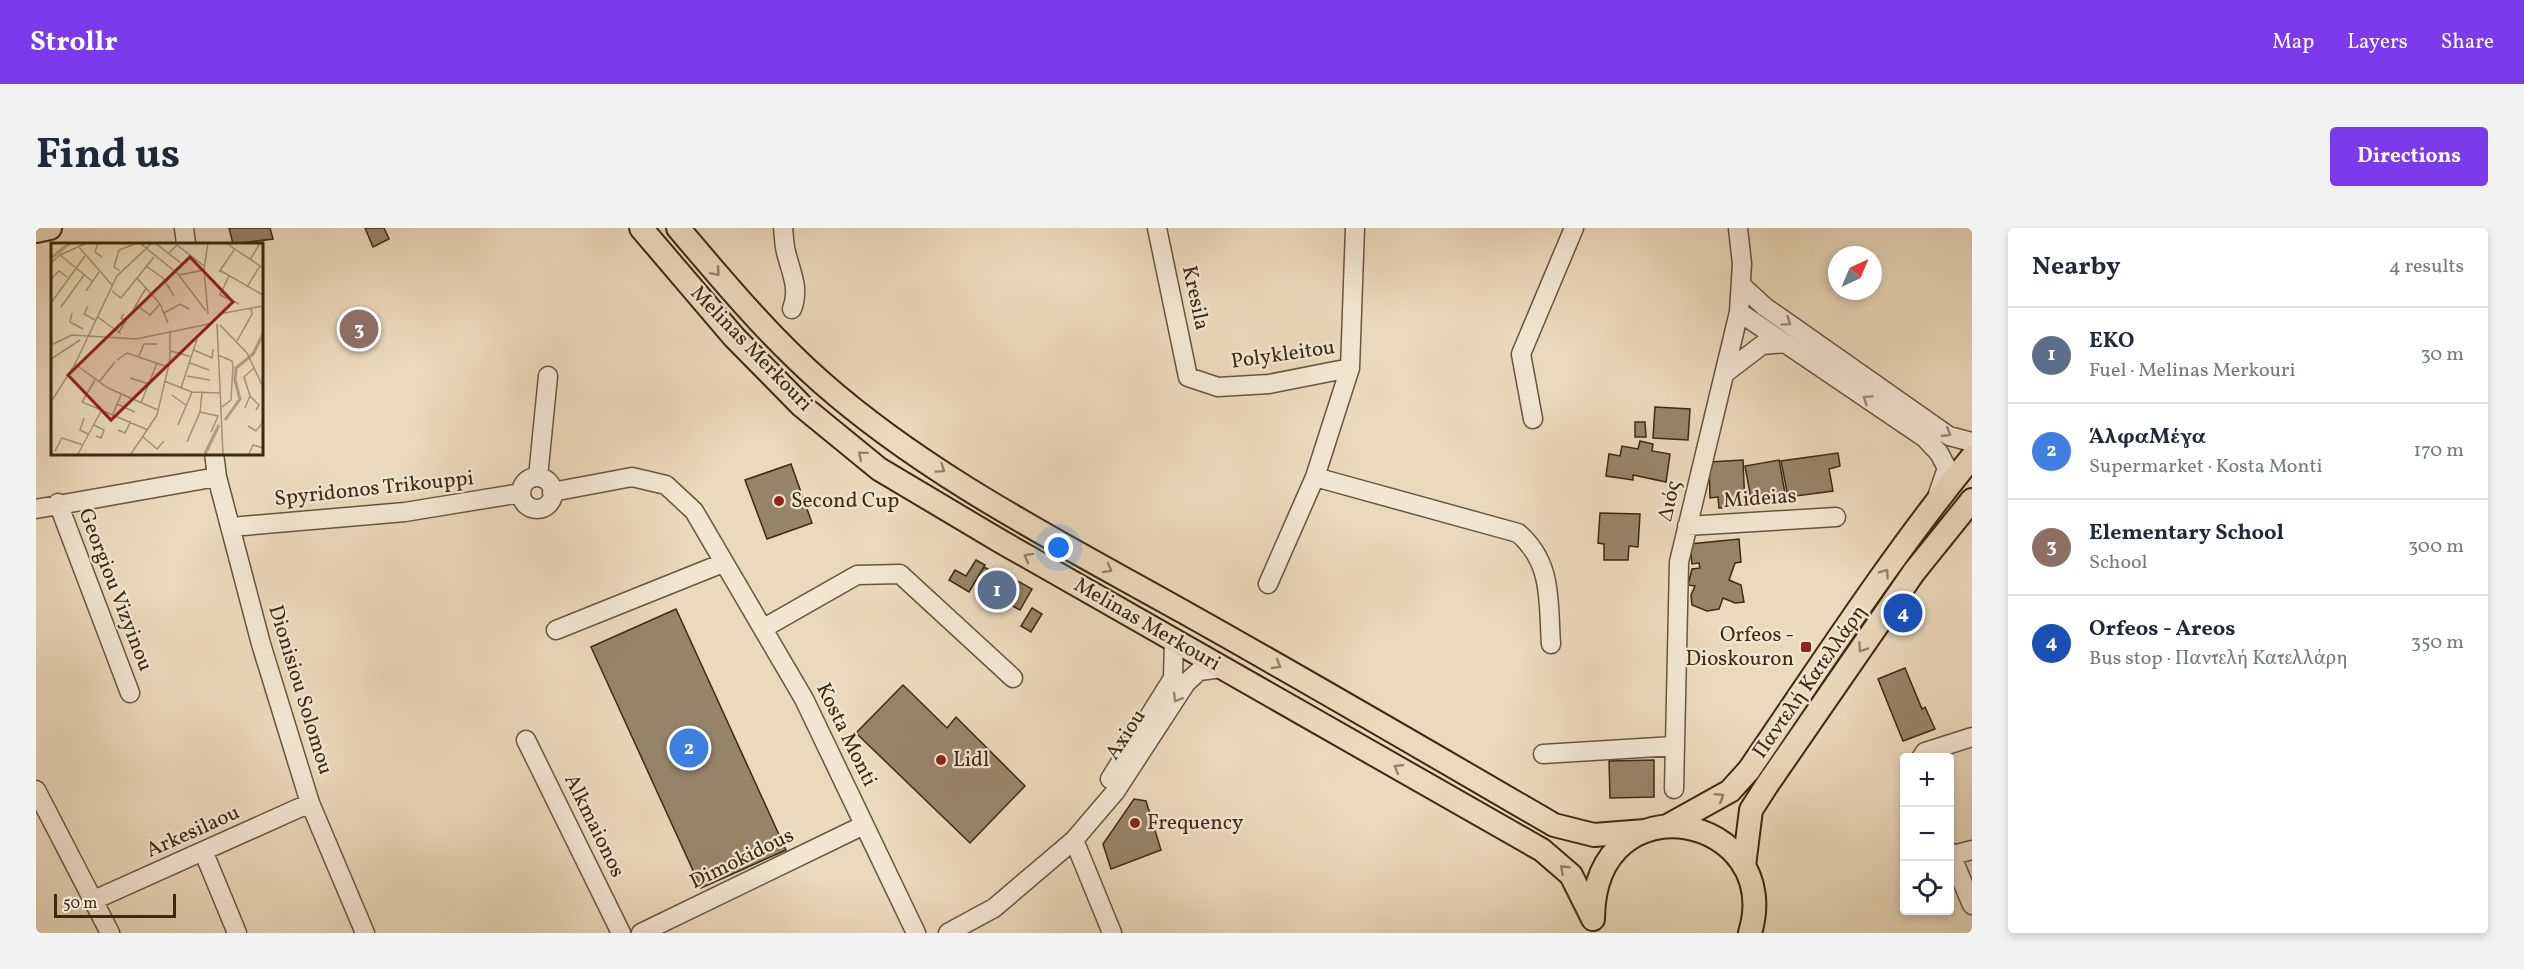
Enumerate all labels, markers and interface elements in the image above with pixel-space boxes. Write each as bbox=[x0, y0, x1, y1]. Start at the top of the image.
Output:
text: Strollr bbox=[30, 23, 118, 62]
text: Map bbox=[2272, 28, 2314, 57]
text: Layers bbox=[2347, 28, 2408, 57]
text: Share bbox=[2441, 28, 2494, 57]
text: Find us bbox=[36, 127, 180, 186]
button: Directions bbox=[2330, 127, 2488, 186]
inset map bbox=[51, 243, 262, 454]
north arrow bbox=[1828, 246, 1882, 300]
text: Nearby bbox=[2032, 249, 2121, 285]
text: 4 results bbox=[2389, 253, 2464, 281]
street label: Kresila bbox=[1174, 263, 1216, 333]
one-way arrow bbox=[709, 265, 720, 276]
street label: Melinas Merkouri bbox=[683, 280, 819, 418]
pin: 3 bbox=[340, 306, 378, 352]
one-way arrow bbox=[1780, 315, 1791, 326]
text: EKO bbox=[2089, 326, 2134, 357]
street label: Polykleitou bbox=[1229, 333, 1337, 377]
text: 1 bbox=[2047, 341, 2056, 369]
text: 30 m bbox=[2420, 341, 2464, 369]
text: Fuel · Melinas Merkouri bbox=[2089, 357, 2295, 385]
one-way arrow bbox=[1863, 395, 1874, 406]
text: ΆλφαΜέγα bbox=[2089, 422, 2206, 453]
one-way arrow bbox=[1941, 426, 1951, 438]
text: 2 bbox=[2046, 437, 2057, 465]
text: 170 m bbox=[2414, 437, 2464, 465]
one-way arrow bbox=[858, 451, 869, 462]
text: Supermarket · Kosta Monti bbox=[2089, 453, 2322, 481]
one-way arrow bbox=[934, 462, 945, 473]
street label: Spyridonos Trikouppi bbox=[273, 464, 475, 514]
street label: Διός bbox=[1651, 478, 1689, 524]
street label: Mideias bbox=[1722, 482, 1798, 516]
place label: Second Cup bbox=[791, 487, 899, 516]
marker: Second Cup bbox=[772, 494, 786, 508]
street label: Georgiou Vizyinou bbox=[71, 504, 159, 676]
text: Elementary School bbox=[2089, 518, 2284, 549]
your location bbox=[1044, 533, 1073, 562]
text: 3 bbox=[2046, 533, 2057, 561]
text: 300 m bbox=[2408, 533, 2464, 561]
text: School bbox=[2089, 549, 2147, 577]
one-way arrow bbox=[1024, 553, 1034, 564]
one-way arrow bbox=[1101, 562, 1112, 573]
pin: 1 bbox=[978, 568, 1016, 613]
one-way arrow bbox=[1878, 569, 1889, 580]
street label: Melinas Merkouri bbox=[1068, 571, 1226, 679]
pin: 4 bbox=[1884, 590, 1922, 636]
street label: Παντελή Κατελλάρη bbox=[1746, 599, 1874, 765]
street label: Dionisiou Solomou bbox=[260, 602, 340, 778]
text: Orfeos - Areos bbox=[2089, 614, 2236, 645]
place label: Orfeos - Dioskouron bbox=[1686, 621, 1794, 674]
text: 4 bbox=[2045, 629, 2058, 657]
text: 350 m bbox=[2411, 629, 2464, 657]
marker: Orfeos - Dioskouron bbox=[1799, 640, 1813, 654]
one-way arrow bbox=[1858, 641, 1869, 652]
text: Bus stop · Παντελή Κατελλάρη bbox=[2089, 645, 2348, 673]
one-way arrow bbox=[1271, 658, 1282, 669]
street label: Kosta Monti bbox=[808, 678, 884, 792]
one-way arrow bbox=[1172, 692, 1184, 702]
street label: Axiou bbox=[1099, 704, 1153, 766]
pin: 2 bbox=[670, 726, 708, 770]
place label: Lidl bbox=[953, 746, 989, 775]
marker: Lidl bbox=[934, 753, 948, 767]
map controls bbox=[1900, 753, 1954, 915]
button: + bbox=[1900, 753, 1954, 807]
one-way arrow bbox=[1394, 764, 1404, 775]
street label: Alkmaionos bbox=[556, 769, 632, 883]
one-way arrow bbox=[1714, 794, 1725, 805]
street label: Arkesilaou bbox=[142, 798, 244, 866]
button: − bbox=[1900, 807, 1954, 861]
place label: Frequency bbox=[1147, 809, 1244, 838]
marker: Frequency bbox=[1128, 816, 1142, 830]
street label: Dimokidous bbox=[685, 821, 799, 897]
button: locate bbox=[1900, 861, 1954, 915]
one-way arrow bbox=[1560, 866, 1571, 877]
scale bar bbox=[54, 891, 176, 918]
text: 50 m bbox=[63, 893, 97, 915]

